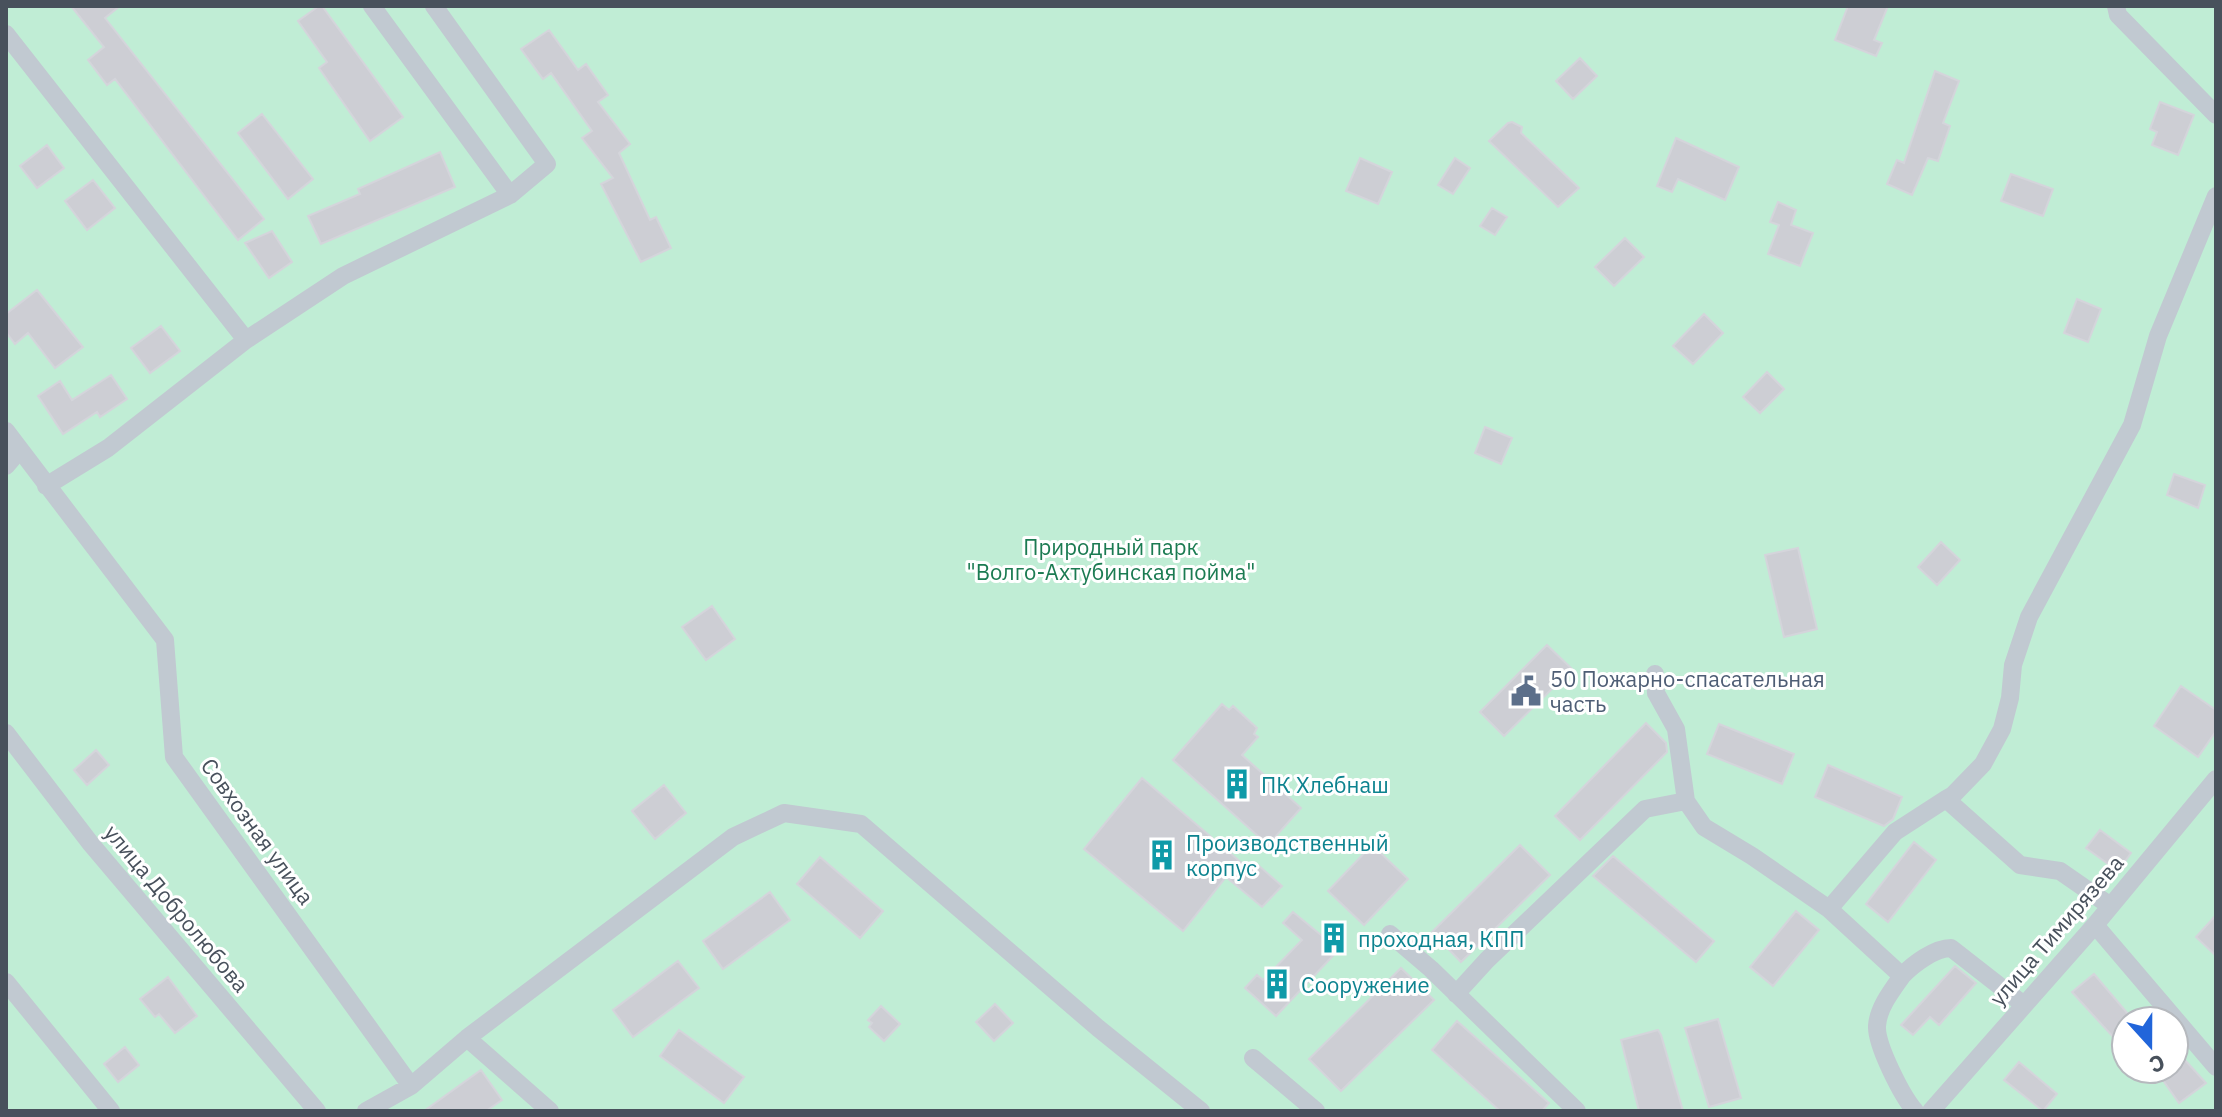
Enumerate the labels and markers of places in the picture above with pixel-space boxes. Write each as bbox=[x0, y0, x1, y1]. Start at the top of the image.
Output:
place label: 50 Пожарно-спасательная часть bbox=[1550, 664, 1825, 718]
public building icon: 50 Пожарно-спасательная часть bbox=[1509, 674, 1543, 708]
building icon: ПК Хлебнаш bbox=[1220, 767, 1254, 801]
place label: ПК Хлебнаш bbox=[1261, 770, 1389, 799]
place label: Производственный корпус bbox=[1186, 828, 1389, 882]
building icon: Производственный корпус bbox=[1145, 838, 1179, 872]
building icon: проходная, КПП bbox=[1317, 921, 1351, 955]
place label: проходная, КПП bbox=[1358, 924, 1524, 953]
building icon: Сооружение bbox=[1260, 967, 1294, 1001]
place label: Сооружение bbox=[1301, 970, 1430, 999]

